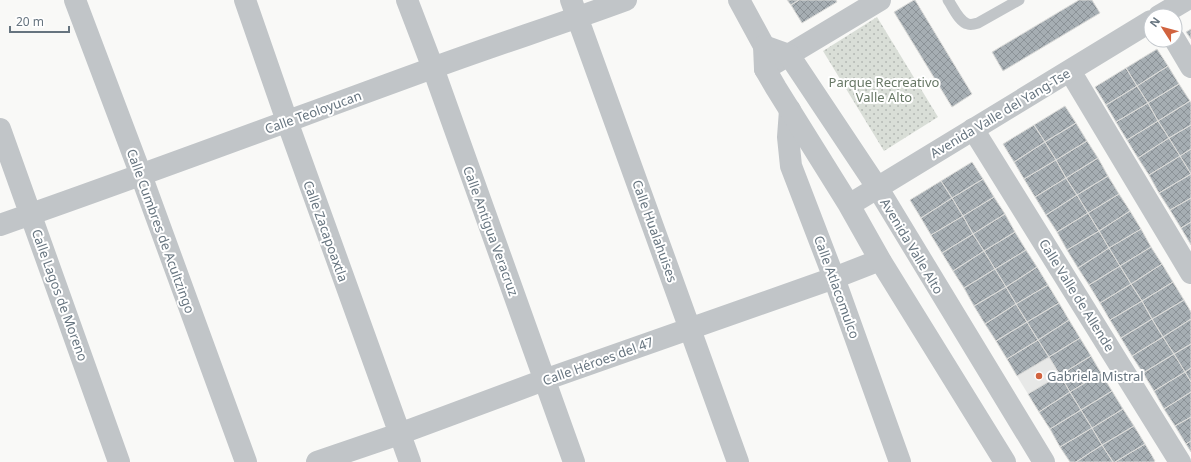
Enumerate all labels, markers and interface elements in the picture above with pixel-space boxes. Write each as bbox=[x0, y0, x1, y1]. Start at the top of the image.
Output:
scale bar bbox=[10, 8, 69, 34]
north arrow bbox=[1143, 8, 1183, 48]
text: 20 m bbox=[16, 13, 44, 30]
text: N bbox=[1146, 14, 1163, 30]
street label: Avenida Valle del Yang-Tse bbox=[927, 64, 1073, 162]
park label: Parque Recreativo Valle Alto bbox=[829, 73, 940, 106]
street label: Calle Teoloyucan bbox=[262, 86, 364, 138]
street label: Calle Cumbres de Acultzingo bbox=[123, 146, 199, 316]
street label: Calle Antigua Veracruz bbox=[459, 164, 523, 298]
street label: Calle Hualahuises bbox=[628, 177, 682, 285]
street label: Calle Zacapoaxtla bbox=[299, 178, 353, 284]
street label: Avenida Valle Alto bbox=[876, 195, 948, 297]
street label: Calle Lagos de Moreno bbox=[28, 227, 92, 364]
street label: Calle Atlacomulco bbox=[810, 233, 864, 341]
street label: Calle Valle de Allende bbox=[1035, 235, 1119, 355]
street label: Calle Héroes del 47 bbox=[540, 333, 656, 389]
place label: Gabriela Mistral bbox=[1047, 367, 1144, 385]
marker: Gabriela Mistral bbox=[1034, 371, 1044, 381]

